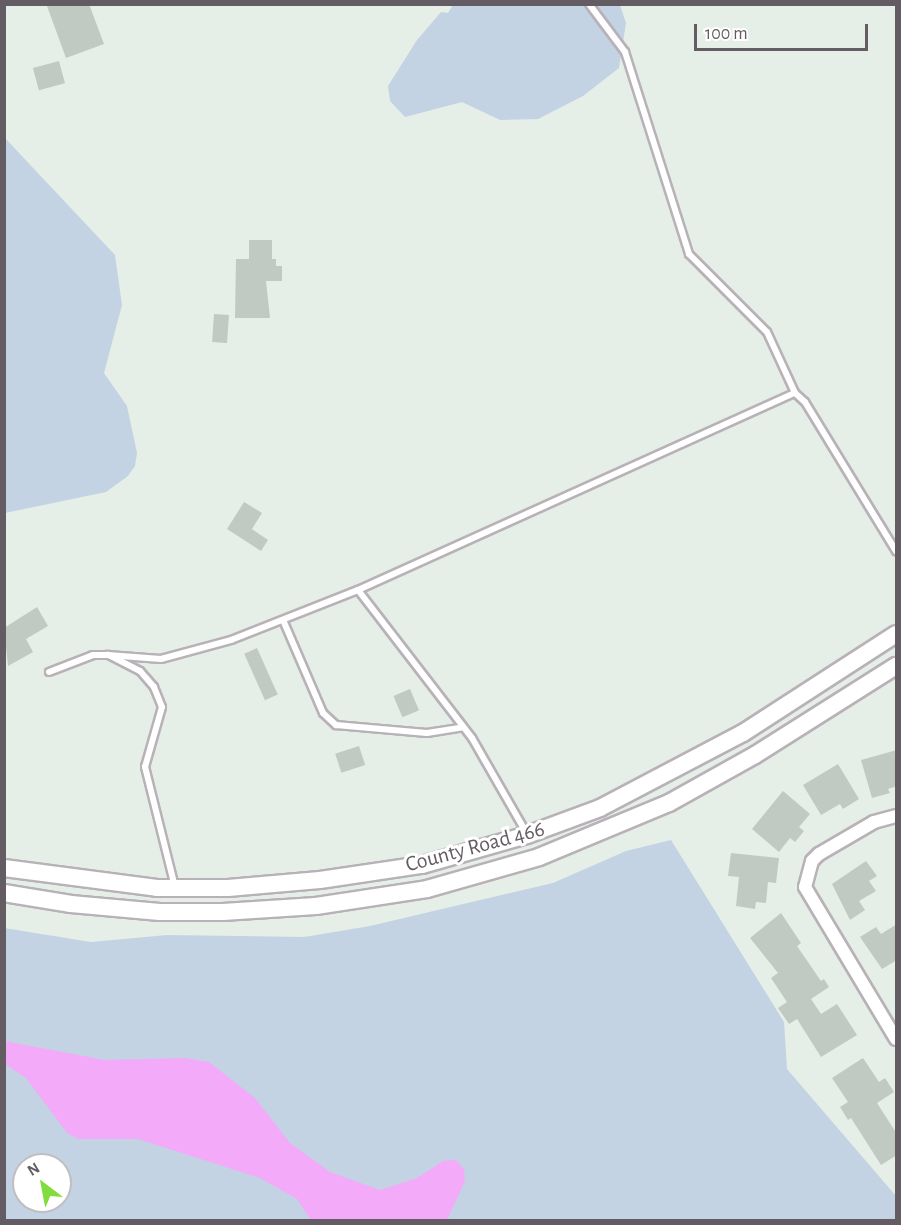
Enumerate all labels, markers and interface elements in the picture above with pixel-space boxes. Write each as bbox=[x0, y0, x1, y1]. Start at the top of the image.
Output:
scale bar bbox=[697, 12, 871, 50]
text: 100 m bbox=[705, 25, 748, 43]
street label: County Road 466 bbox=[403, 816, 547, 878]
north arrow bbox=[12, 1153, 72, 1213]
text: N bbox=[25, 1160, 42, 1179]

